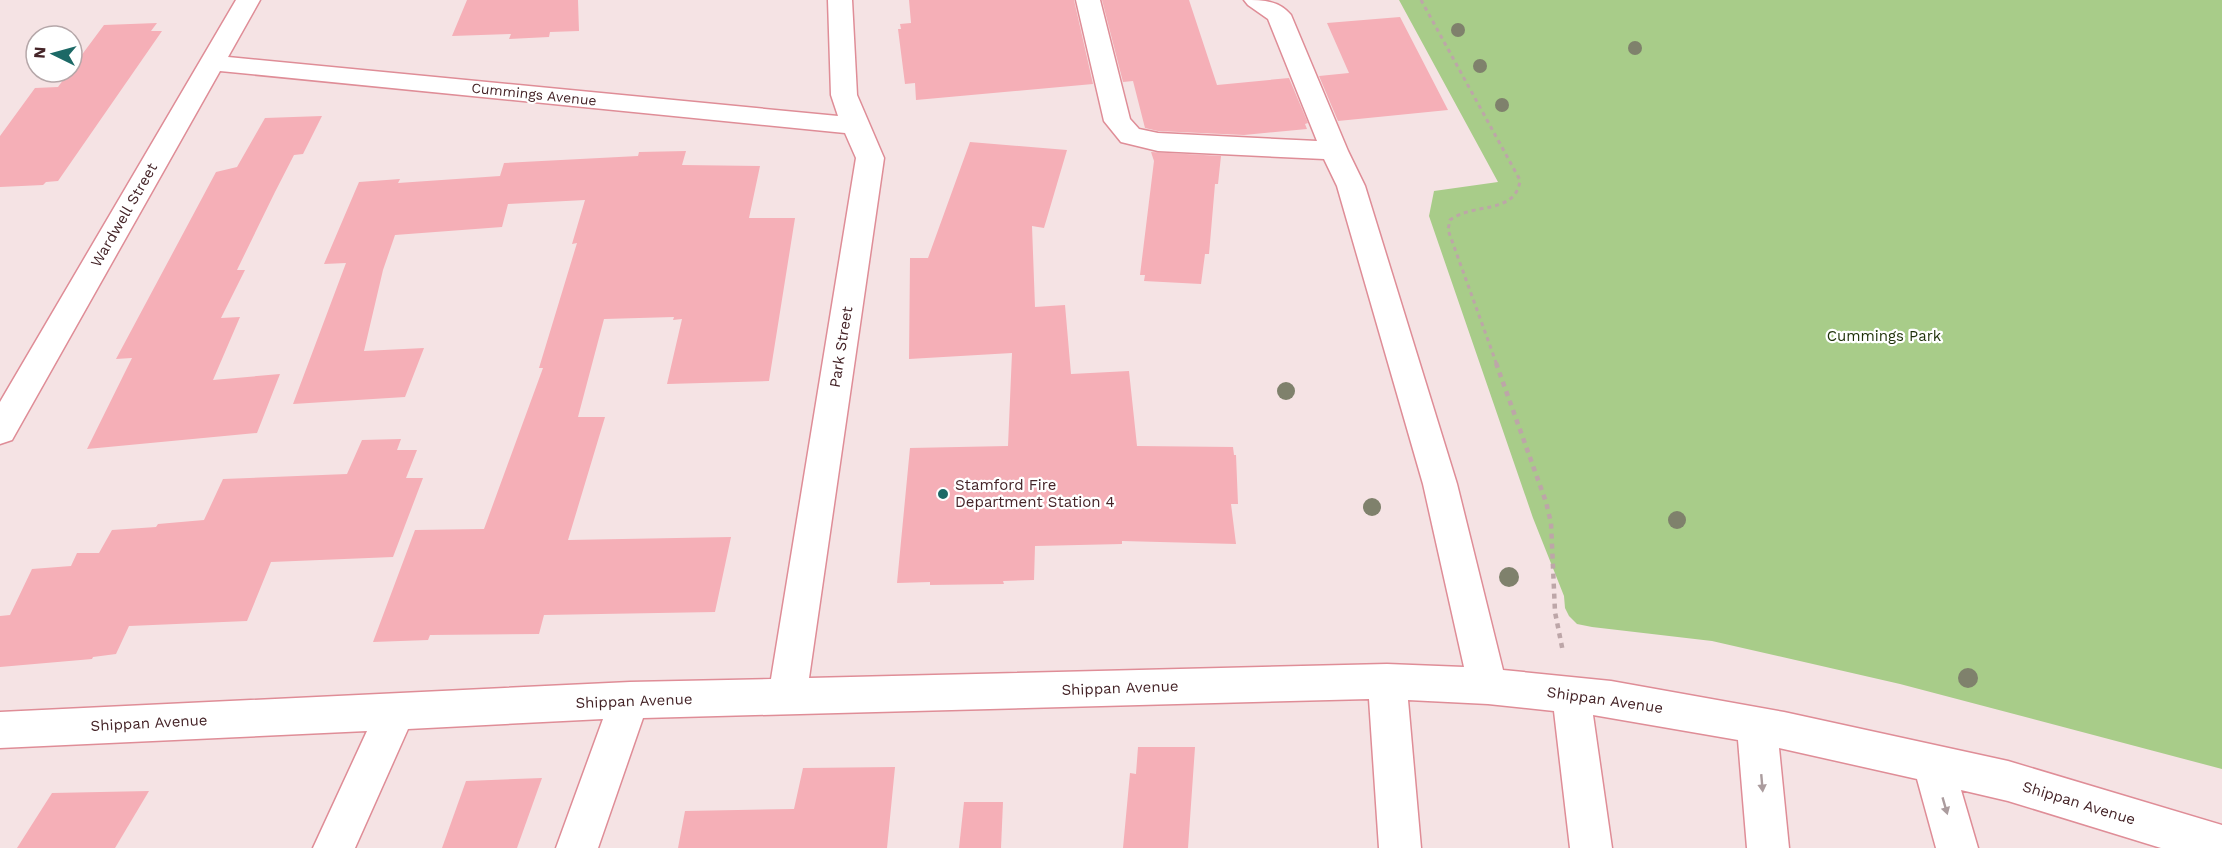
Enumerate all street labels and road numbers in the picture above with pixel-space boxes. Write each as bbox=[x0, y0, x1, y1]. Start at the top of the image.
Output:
street label: Cummings Avenue bbox=[471, 79, 597, 109]
street label: Wardwell Street bbox=[87, 159, 162, 270]
street label: Park Street bbox=[826, 304, 856, 389]
street label: Shippan Avenue bbox=[1061, 677, 1179, 699]
street label: Shippan Avenue bbox=[1546, 683, 1664, 717]
street label: Shippan Avenue bbox=[575, 690, 693, 712]
street label: Shippan Avenue bbox=[90, 711, 208, 735]
street label: Shippan Avenue bbox=[2020, 777, 2138, 829]

